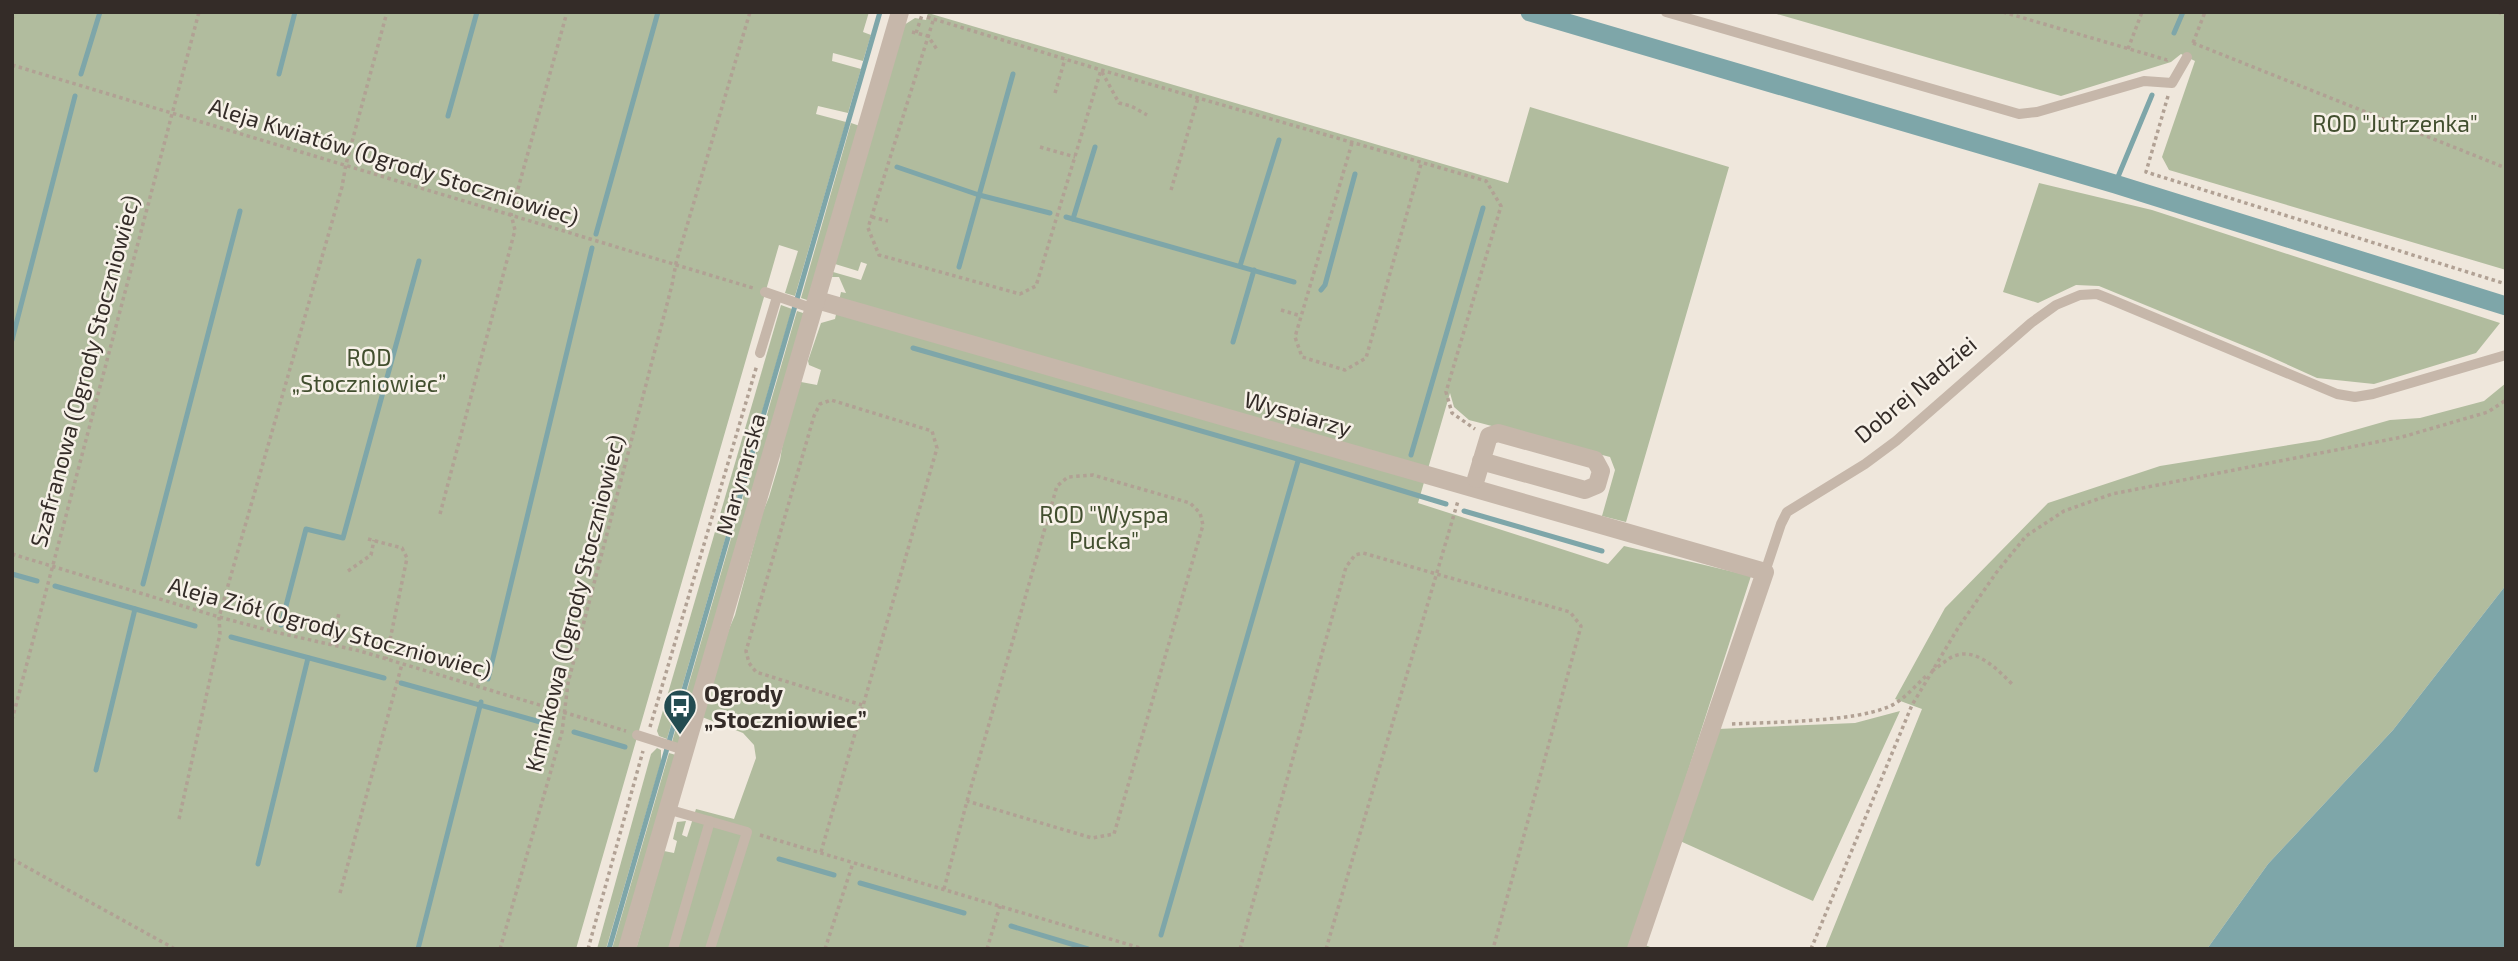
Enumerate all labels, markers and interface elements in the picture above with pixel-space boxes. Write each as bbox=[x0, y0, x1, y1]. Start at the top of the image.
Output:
street label: Aleja Kwiatów (Ogrody Stoczniowiec) bbox=[206, 91, 582, 231]
park label: ROD "Jutrzenka" bbox=[2312, 109, 2478, 137]
street label: Szafranowa (Ogrody Stoczniowiec) bbox=[23, 192, 145, 550]
street label: Dobrej Nadziei bbox=[1848, 330, 1982, 448]
park label: ROD „Stoczniowiec” bbox=[291, 343, 447, 397]
street label: Wyspiarzy bbox=[1241, 384, 1355, 442]
street label: Marynarska bbox=[709, 410, 771, 538]
street label: Kminkowa (Ogrody Stoczniowiec) bbox=[519, 432, 629, 774]
park label: ROD "Wyspa Pucka" bbox=[1039, 500, 1169, 554]
street label: Aleja Ziół (Ogrody Stoczniowiec) bbox=[165, 570, 495, 684]
place label: Ogrody „Stoczniowiec” bbox=[704, 679, 867, 733]
bus stop icon: Ogrody „Stoczniowiec” bbox=[661, 687, 699, 736]

